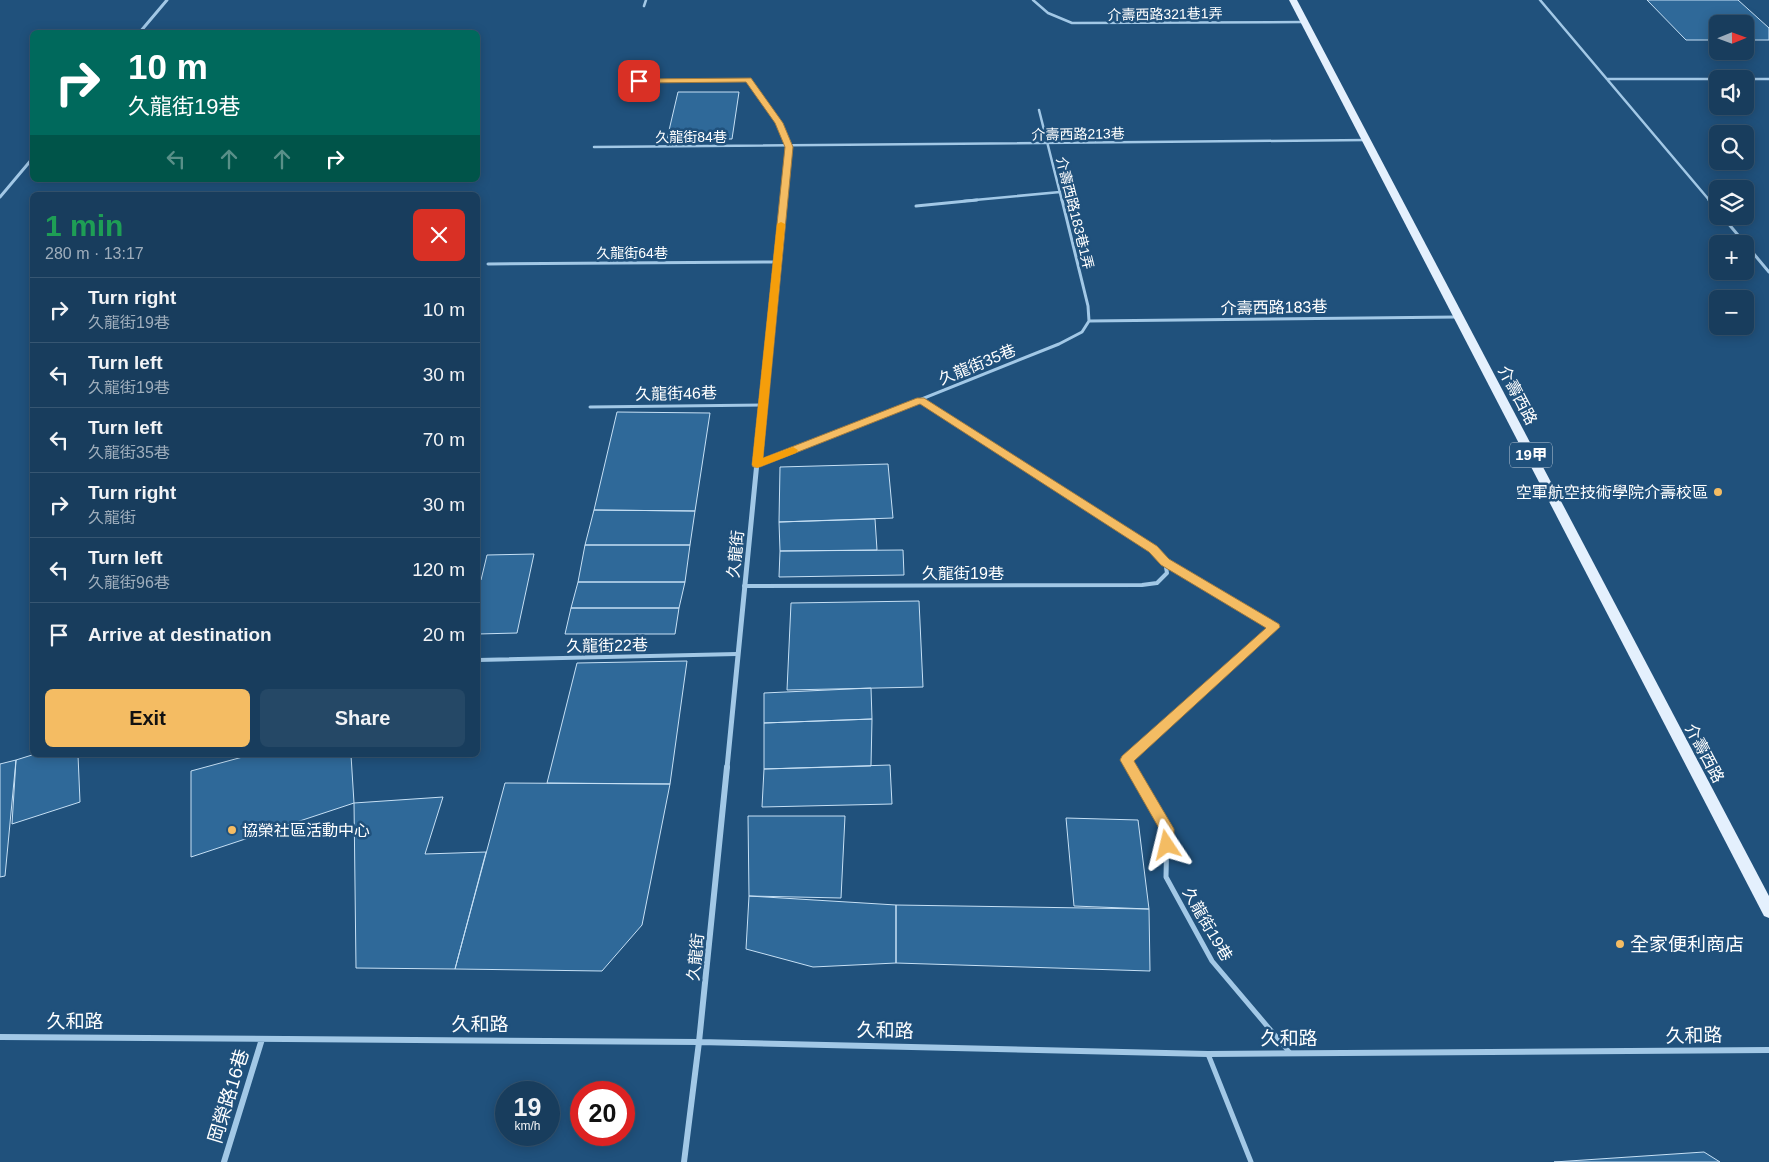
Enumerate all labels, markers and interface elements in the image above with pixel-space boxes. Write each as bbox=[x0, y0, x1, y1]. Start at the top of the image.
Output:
street label: 介壽西路321巷1弄 bbox=[1107, 5, 1223, 23]
north arrow bbox=[1709, 15, 1754, 60]
map controls bbox=[1709, 15, 1754, 335]
text: 10 m bbox=[128, 47, 208, 86]
icon: right bbox=[45, 50, 110, 115]
pin bbox=[618, 60, 660, 102]
icon: arrive bbox=[625, 67, 653, 95]
button: sound bbox=[1709, 70, 1754, 115]
text: 久龍街19巷 bbox=[128, 94, 240, 119]
street label: 介壽西路213巷 bbox=[1031, 125, 1125, 143]
button: search bbox=[1709, 125, 1754, 170]
street label: 久龍街84巷 bbox=[655, 129, 727, 145]
icon: left bbox=[162, 145, 190, 173]
icon: ahead bbox=[215, 145, 243, 173]
icon: ahead bbox=[268, 145, 296, 173]
icon: right bbox=[321, 145, 349, 173]
street label: 介壽西路183巷1弄 bbox=[1053, 155, 1097, 271]
button: layers bbox=[1709, 180, 1754, 225]
text: 1 min bbox=[45, 209, 123, 242]
button: close bbox=[413, 209, 465, 261]
button: + bbox=[1709, 235, 1754, 280]
text: 280 m · 13:17 bbox=[45, 245, 144, 262]
street label: 久龍街64巷 bbox=[596, 245, 668, 261]
text: Turn right bbox=[88, 287, 176, 308]
button: − bbox=[1709, 290, 1754, 335]
icon: right bbox=[45, 296, 73, 324]
street label: 介壽西路183巷 bbox=[1221, 298, 1328, 317]
text: 10 m bbox=[423, 299, 465, 320]
text: 久龍街19巷 bbox=[88, 314, 170, 331]
street label: 久龍街35巷 bbox=[936, 341, 1018, 388]
text: Turn left bbox=[88, 352, 163, 373]
icon: left bbox=[45, 361, 73, 389]
street label: 介壽西路 bbox=[1495, 363, 1540, 427]
text: 30 m bbox=[423, 364, 465, 385]
text: 久龍街19巷 bbox=[88, 379, 170, 396]
street label: 久龍街46巷 bbox=[635, 384, 717, 403]
text: Turn left bbox=[88, 417, 163, 438]
icon: left bbox=[45, 426, 73, 454]
text: 70 m bbox=[423, 429, 465, 450]
road number: 19甲 bbox=[1510, 442, 1552, 468]
text: 久龍街35巷 bbox=[88, 444, 170, 461]
text: Turn right bbox=[88, 482, 176, 503]
place label: 空軍航空技術學院介壽校區 bbox=[1516, 484, 1708, 501]
marker: 空軍航空技術學院介壽校區 bbox=[1712, 486, 1724, 498]
icon: right bbox=[45, 491, 73, 519]
text: 30 m bbox=[423, 494, 465, 515]
text: 久龍街 bbox=[88, 509, 136, 526]
street label: 久龍街 bbox=[725, 529, 746, 579]
text: Turn left bbox=[88, 547, 163, 568]
icon: left bbox=[45, 556, 73, 584]
text: 120 m bbox=[412, 559, 465, 580]
street label: 久龍街19巷 bbox=[922, 565, 1004, 582]
text: 久龍街96巷 bbox=[88, 574, 170, 591]
icon: arrive bbox=[45, 621, 73, 649]
text: Arrive at destination bbox=[88, 624, 272, 645]
text: 20 m bbox=[423, 624, 465, 645]
street label: 久龍街22巷 bbox=[566, 636, 648, 655]
button: Exit bbox=[45, 689, 250, 747]
button: Share bbox=[260, 689, 465, 747]
street label: 介壽西路 bbox=[1682, 721, 1727, 785]
position arrow bbox=[1140, 818, 1192, 870]
place label: 協榮社區活動中心 bbox=[242, 822, 370, 839]
marker: 協榮社區活動中心 bbox=[226, 824, 238, 836]
street label: 久龍街19巷 bbox=[1180, 885, 1235, 964]
street label: 久龍街 bbox=[685, 932, 706, 982]
place label: 全家便利商店 bbox=[1630, 934, 1744, 955]
marker: 全家便利商店 bbox=[1614, 938, 1626, 950]
street label: 久和路 bbox=[46, 1011, 104, 1032]
street label: 久和路 bbox=[451, 1014, 509, 1035]
street label: 久和路 bbox=[856, 1020, 914, 1041]
street label: 久和路 bbox=[1665, 1025, 1723, 1046]
street label: 久和路 bbox=[1260, 1028, 1318, 1049]
street label: 岡榮路16巷 bbox=[204, 1047, 253, 1146]
speed limit sign: 20 bbox=[570, 1081, 635, 1146]
text: 19 bbox=[514, 1093, 541, 1121]
text: km/h bbox=[514, 1119, 541, 1133]

